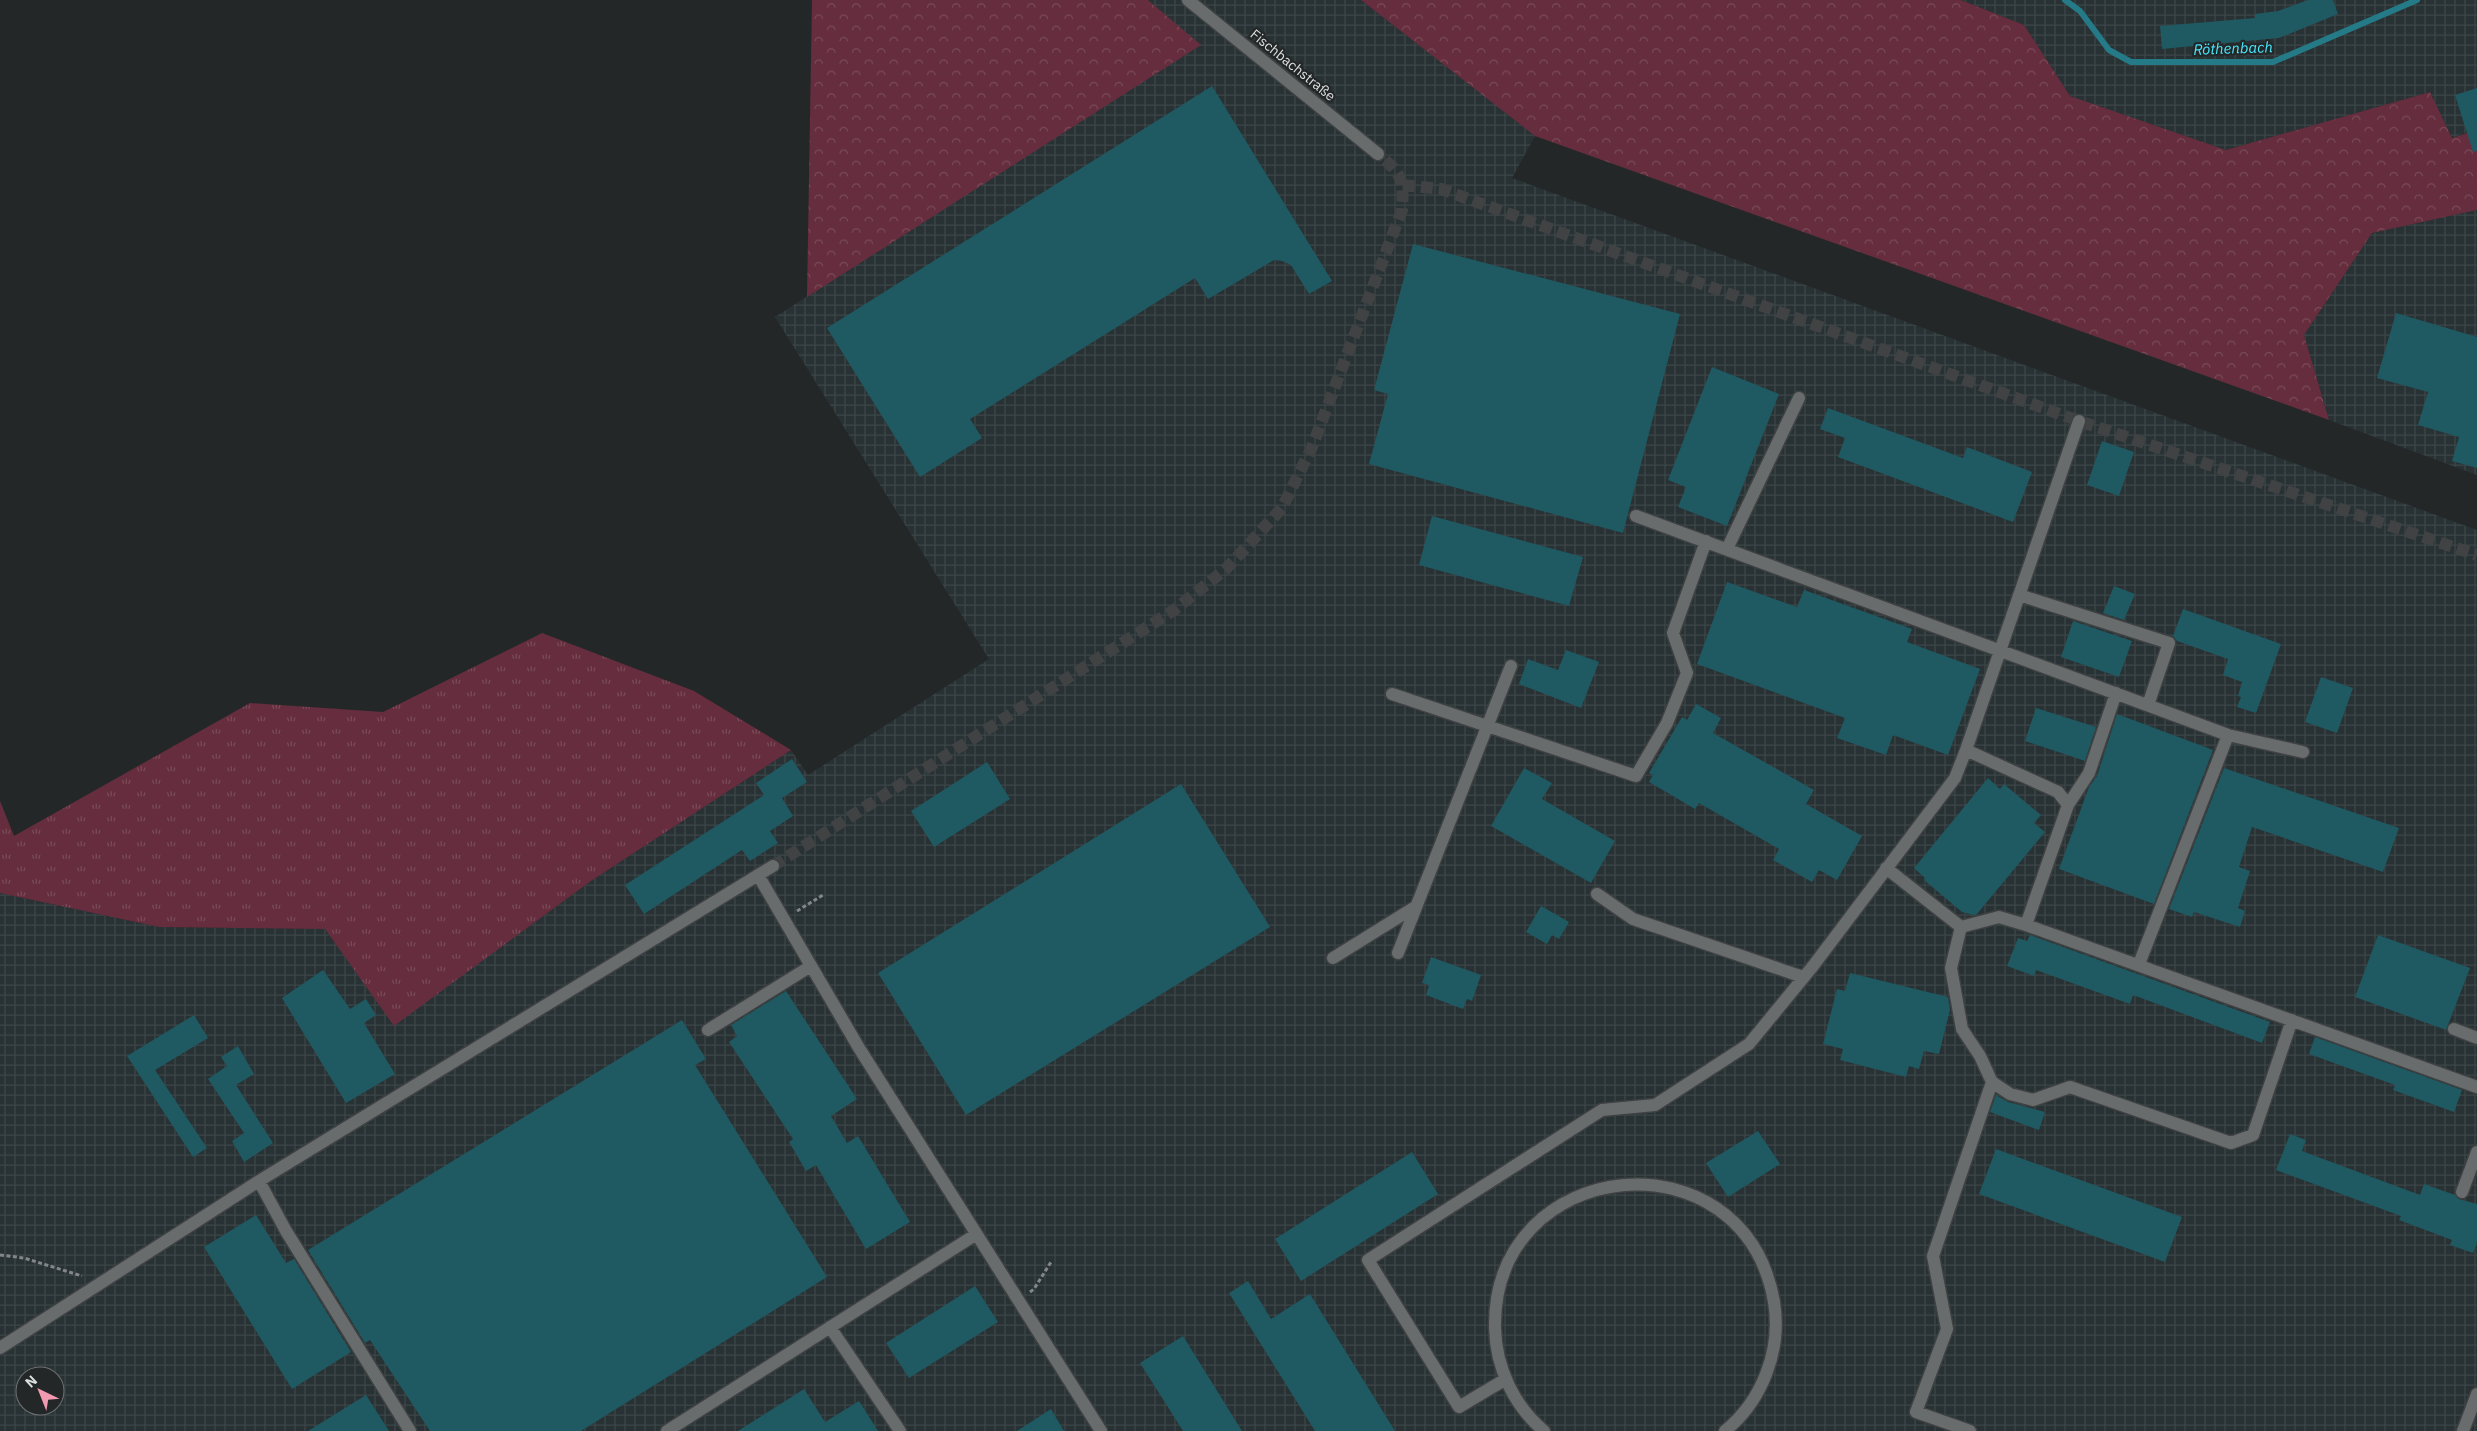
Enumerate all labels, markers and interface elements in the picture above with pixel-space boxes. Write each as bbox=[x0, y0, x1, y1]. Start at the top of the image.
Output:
street label: Fischbachstraße bbox=[1247, 25, 1340, 105]
water label: Röthenbach bbox=[2193, 37, 2273, 59]
north arrow bbox=[15, 1366, 65, 1416]
text: N bbox=[21, 1371, 41, 1392]

